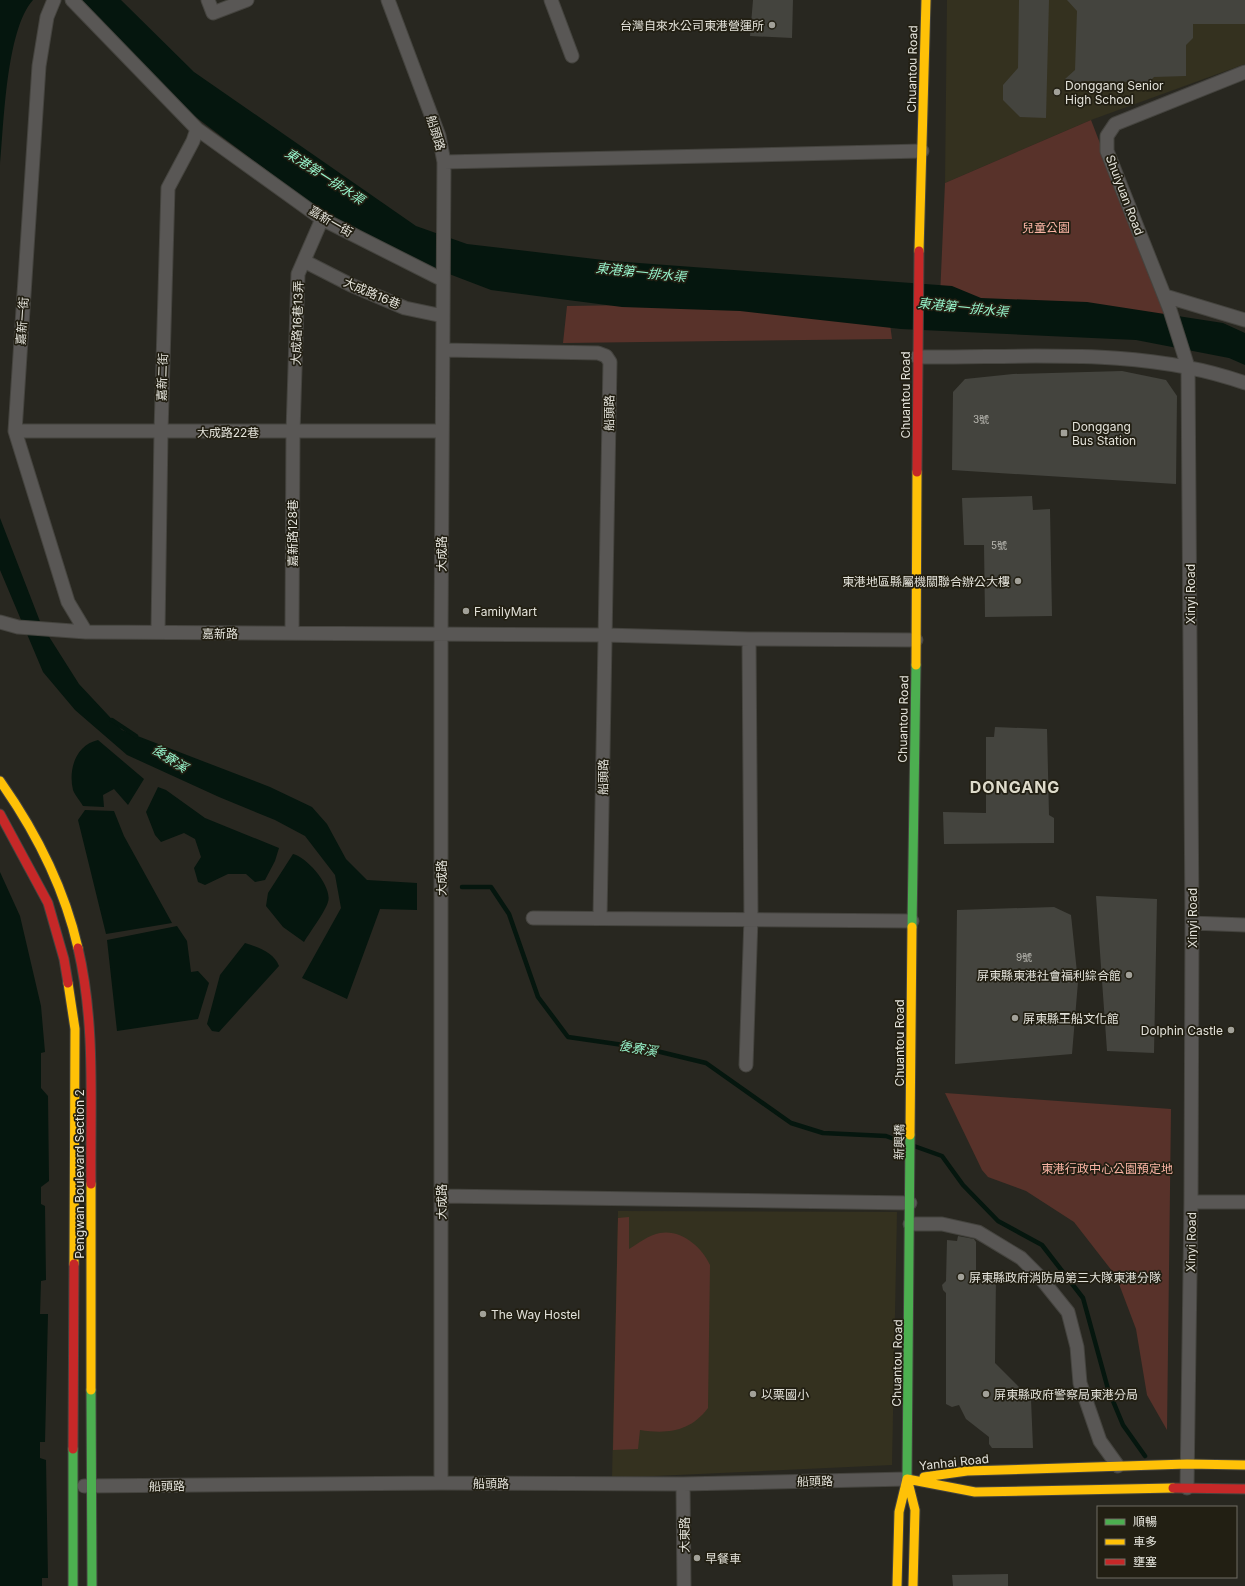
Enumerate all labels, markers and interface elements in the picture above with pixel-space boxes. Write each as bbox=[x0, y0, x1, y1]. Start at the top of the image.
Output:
place label: 台灣自來水公司東港營運所 bbox=[620, 18, 764, 33]
marker: 台灣自來水公司東港營運所 bbox=[767, 20, 777, 30]
street label: Chuantou Road bbox=[904, 25, 920, 113]
place label: Donggang Senior High School bbox=[1065, 78, 1164, 107]
marker: Donggang Senior High School bbox=[1052, 87, 1062, 97]
street label: 船頭路 bbox=[424, 114, 448, 152]
water label: 東港第一排水渠 bbox=[282, 145, 369, 209]
street label: Shuiyuan Road bbox=[1103, 153, 1147, 237]
street label: 嘉新一街 bbox=[306, 203, 356, 239]
park label: 兒童公園 bbox=[1022, 220, 1070, 235]
water label: 東港第一排水渠 bbox=[595, 259, 689, 285]
street label: 大成路16巷 bbox=[341, 274, 403, 312]
street label: 大成路16巷13弄 bbox=[288, 280, 306, 366]
water label: 東港第一排水渠 bbox=[917, 294, 1011, 320]
street label: 嘉新一街 bbox=[13, 297, 31, 345]
street label: Chuantou Road bbox=[898, 351, 913, 439]
street label: 嘉新二街 bbox=[154, 353, 170, 401]
street label: 船頭路 bbox=[601, 395, 617, 431]
house number: 3號 bbox=[973, 413, 989, 425]
place label: Donggang Bus Station bbox=[1072, 419, 1136, 448]
street label: 大成路22巷 bbox=[197, 425, 259, 440]
marker: Donggang Bus Station bbox=[1059, 428, 1069, 438]
street label: 嘉新路128巷 bbox=[285, 499, 300, 567]
street label: 大成路 bbox=[434, 536, 449, 572]
house number: 5號 bbox=[991, 539, 1007, 551]
street label: Xinyi Road bbox=[1183, 564, 1198, 624]
place label: 東港地區縣屬機關聯合辦公大樓 bbox=[842, 574, 1010, 589]
marker: 東港地區縣屬機關聯合辦公大樓 bbox=[1013, 576, 1023, 586]
place label: FamilyMart bbox=[474, 604, 537, 619]
marker: FamilyMart bbox=[461, 606, 471, 616]
street label: 嘉新路 bbox=[202, 626, 238, 641]
street label: Chuantou Road bbox=[895, 675, 911, 763]
water label: 後寮溪 bbox=[149, 741, 192, 776]
street label: 船頭路 bbox=[595, 759, 611, 795]
district label: DONGANG bbox=[970, 777, 1060, 797]
street label: 大成路 bbox=[434, 860, 449, 896]
street label: Xinyi Road bbox=[1185, 888, 1200, 948]
house number: 9號 bbox=[1016, 951, 1032, 963]
place label: 屏東縣東港社會福利綜合館 bbox=[977, 968, 1121, 983]
marker: 屏東縣東港社會福利綜合館 bbox=[1124, 970, 1134, 980]
street label: Chuantou Road bbox=[892, 999, 907, 1087]
place label: 屏東縣王船文化館 bbox=[1023, 1011, 1119, 1026]
marker: 屏東縣王船文化館 bbox=[1010, 1013, 1020, 1023]
place label: Dolphin Castle bbox=[1141, 1023, 1223, 1038]
marker: Dolphin Castle bbox=[1226, 1025, 1236, 1035]
water label: 後寮溪 bbox=[617, 1037, 661, 1060]
street label: Pengwan Boulevard Section 2 bbox=[72, 1089, 87, 1259]
street label: 新興橋 bbox=[891, 1124, 907, 1160]
park label: 東港行政中心公園預定地 bbox=[1041, 1161, 1173, 1176]
street label: 大成路 bbox=[434, 1184, 449, 1220]
street label: Xinyi Road bbox=[1183, 1212, 1199, 1272]
place label: 屏東縣政府消防局第三大隊東港分隊 bbox=[969, 1270, 1161, 1285]
marker: 屏東縣政府消防局第三大隊東港分隊 bbox=[956, 1272, 966, 1282]
place label: The Way Hostel bbox=[491, 1307, 580, 1322]
marker: The Way Hostel bbox=[478, 1309, 488, 1319]
street label: Chuantou Road bbox=[889, 1319, 905, 1407]
place label: 以栗國小 bbox=[761, 1387, 809, 1402]
place label: 屏東縣政府警察局東港分局 bbox=[994, 1387, 1138, 1402]
marker: 以栗國小 bbox=[748, 1389, 758, 1399]
marker: 屏東縣政府警察局東港分局 bbox=[981, 1389, 991, 1399]
street label: Yanhai Road bbox=[918, 1451, 990, 1473]
street label: 船頭路 bbox=[797, 1473, 833, 1489]
street label: 船頭路 bbox=[473, 1476, 509, 1491]
street label: 船頭路 bbox=[149, 1478, 185, 1494]
legend bbox=[1097, 1506, 1237, 1578]
text: 順暢 bbox=[1133, 1514, 1157, 1529]
street label: 大東路 bbox=[677, 1517, 692, 1553]
text: 車多 bbox=[1133, 1534, 1157, 1549]
place label: 早餐車 bbox=[705, 1551, 741, 1566]
marker: 早餐車 bbox=[692, 1553, 702, 1563]
text: 壅塞 bbox=[1133, 1554, 1157, 1569]

